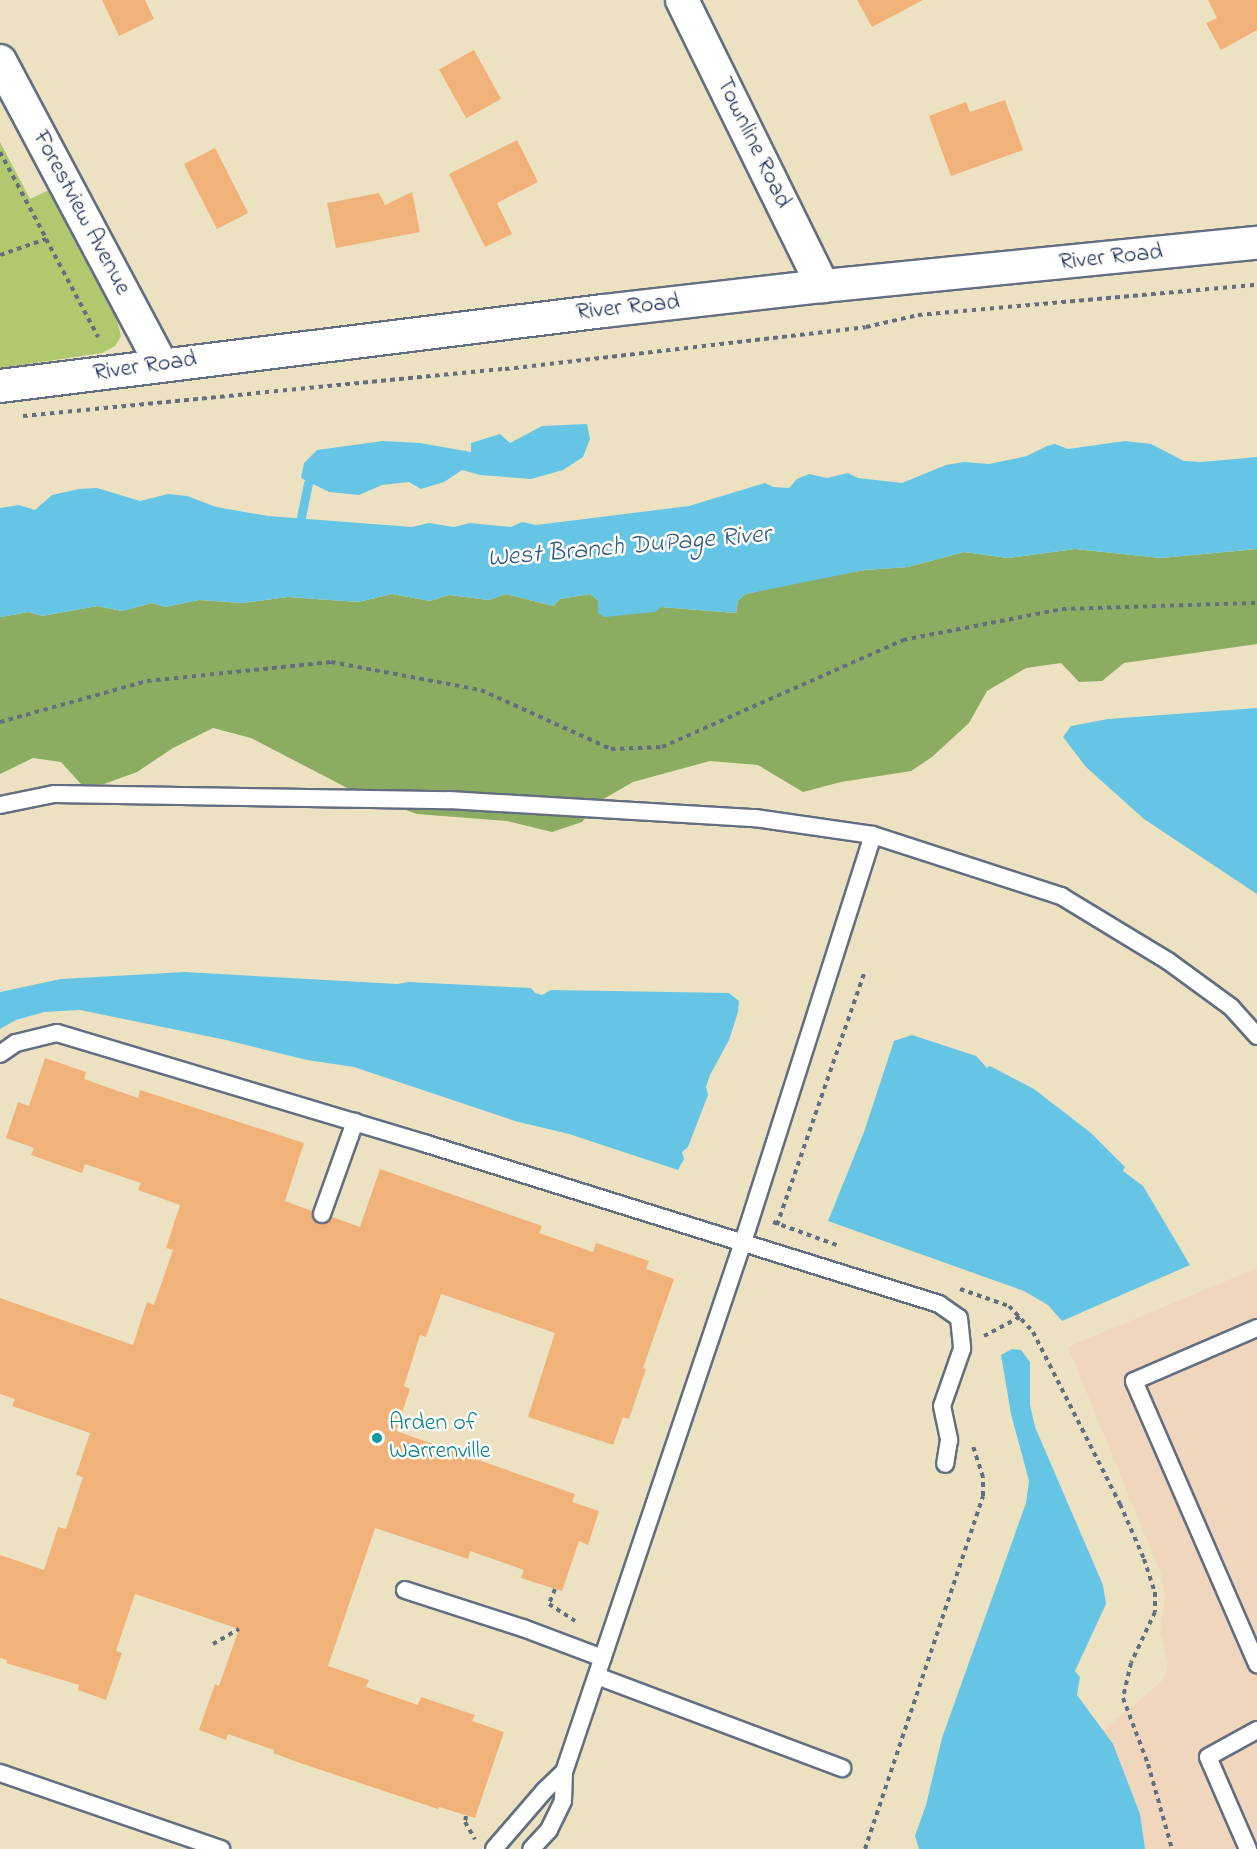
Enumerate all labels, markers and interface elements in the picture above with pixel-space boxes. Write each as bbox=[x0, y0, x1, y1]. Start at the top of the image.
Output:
street label: Townline Road bbox=[709, 73, 797, 213]
street label: Forestview Avenue bbox=[26, 126, 136, 300]
street label: River Road bbox=[1058, 238, 1164, 278]
street label: River Road bbox=[575, 288, 681, 328]
street label: River Road bbox=[92, 346, 198, 388]
water label: West Branch DuPage River bbox=[486, 520, 772, 576]
place label: Arden of Warrenville bbox=[389, 1410, 490, 1466]
marker: Arden of Warrenville bbox=[370, 1431, 384, 1445]

